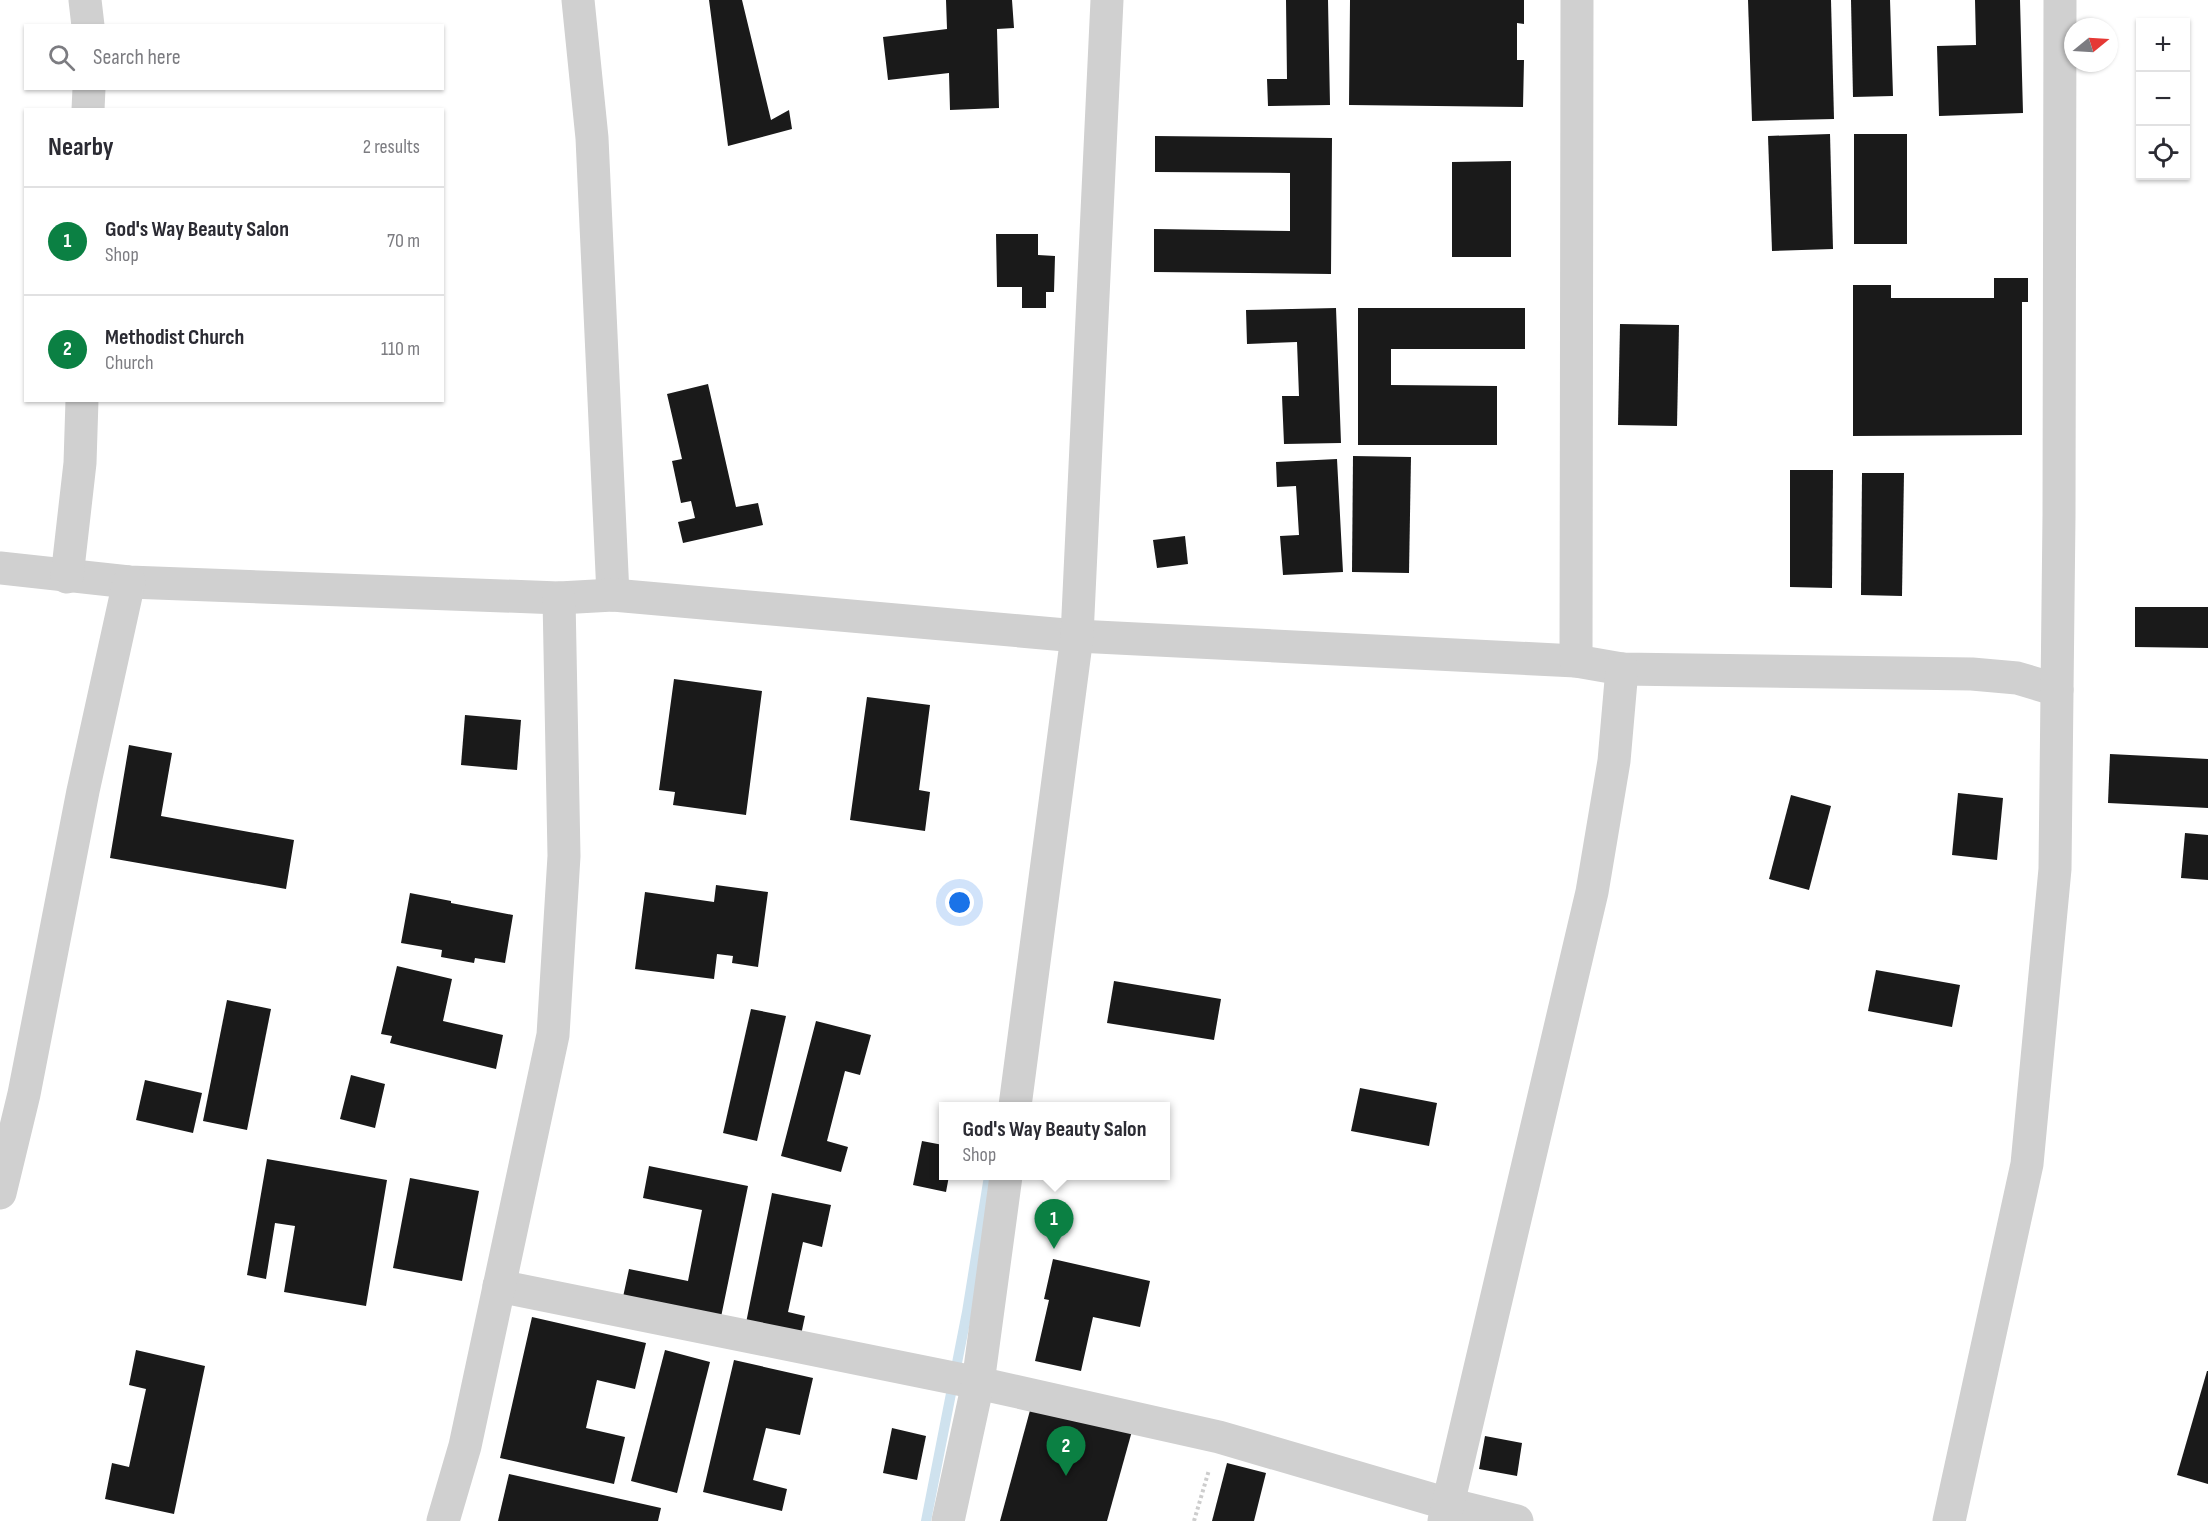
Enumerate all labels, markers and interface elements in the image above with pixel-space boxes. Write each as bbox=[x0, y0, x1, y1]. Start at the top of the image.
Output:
north arrow bbox=[2064, 18, 2118, 72]
map controls bbox=[2136, 18, 2190, 180]
button: + bbox=[2136, 18, 2190, 72]
search box bbox=[24, 24, 444, 90]
icon: search bbox=[45, 41, 78, 74]
text: Search here bbox=[93, 44, 180, 71]
button: − bbox=[2136, 72, 2190, 126]
button: locate bbox=[2136, 126, 2190, 180]
text: Nearby bbox=[48, 132, 114, 163]
text: 2 results bbox=[363, 135, 420, 159]
text: God's Way Beauty Salon bbox=[105, 216, 289, 243]
text: 1 bbox=[64, 229, 71, 253]
text: 70 m bbox=[387, 229, 420, 253]
text: Shop bbox=[105, 243, 139, 267]
text: Methodist Church bbox=[105, 324, 244, 351]
text: 2 bbox=[63, 337, 72, 361]
text: 110 m bbox=[381, 337, 420, 361]
text: Church bbox=[105, 351, 154, 375]
your location bbox=[945, 888, 974, 917]
popup bbox=[939, 1102, 1170, 1180]
text: God's Way Beauty Salon bbox=[963, 1116, 1146, 1143]
text: Shop bbox=[963, 1143, 996, 1167]
pin: 1 bbox=[1034, 1200, 1074, 1249]
pin: 2 bbox=[1046, 1426, 1086, 1476]

